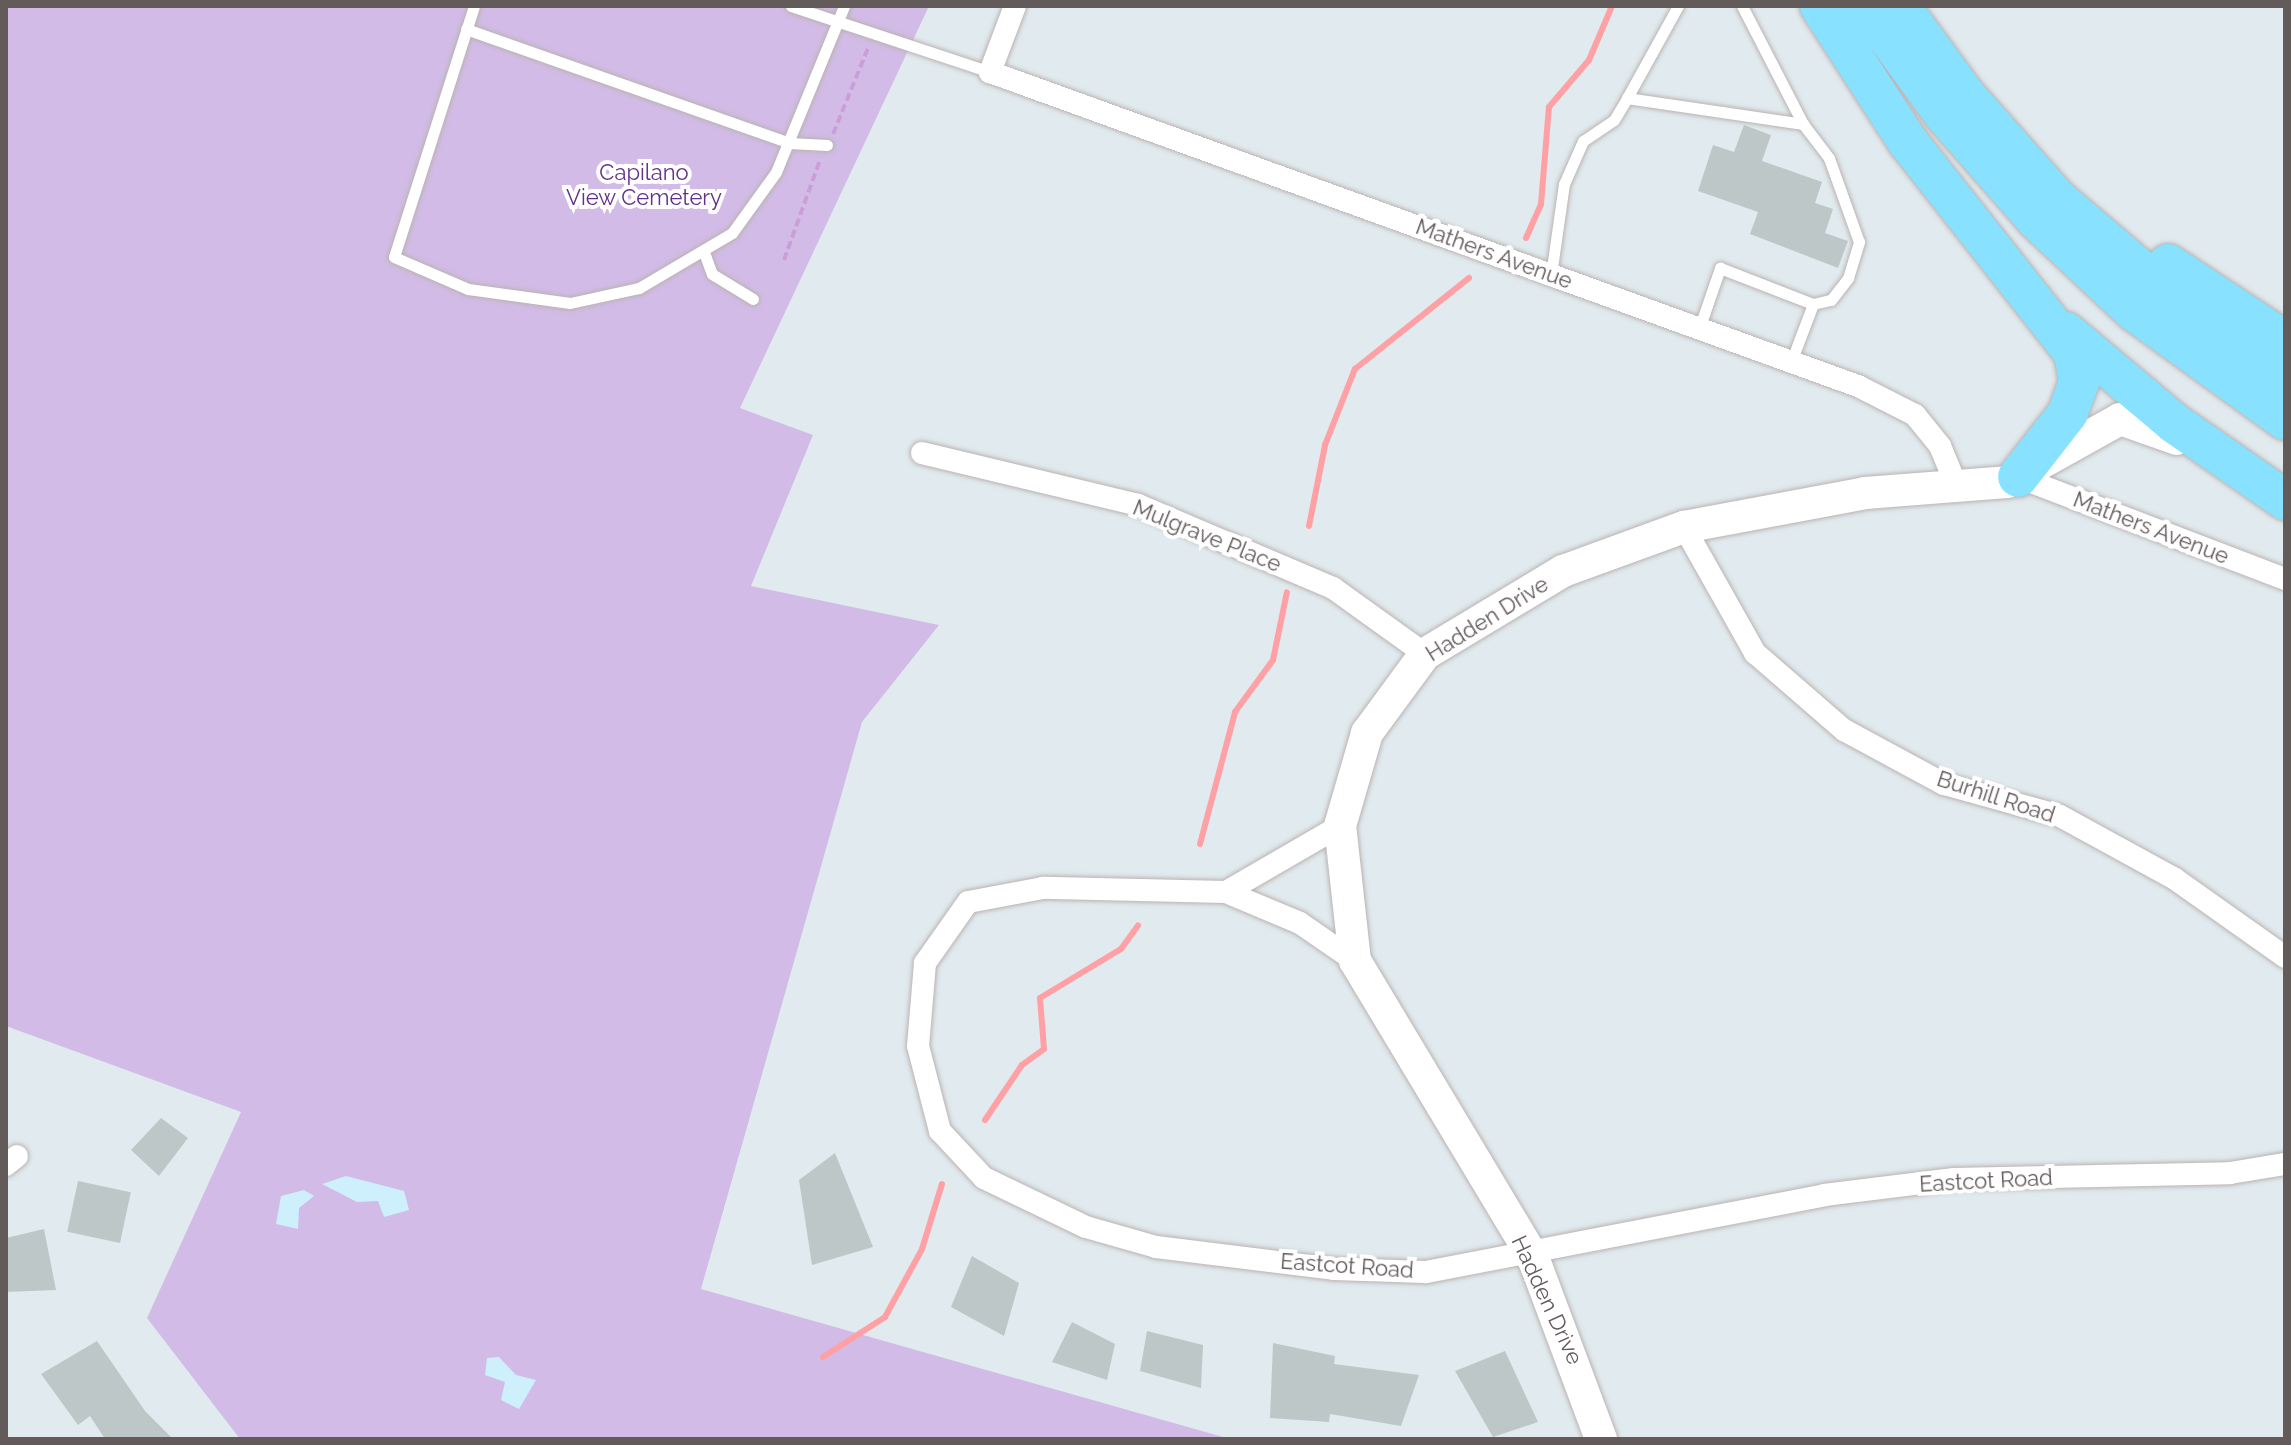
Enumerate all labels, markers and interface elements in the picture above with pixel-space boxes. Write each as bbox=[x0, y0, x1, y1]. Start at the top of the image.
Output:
park label: Capilano View Cemetery bbox=[566, 159, 722, 210]
street label: Mathers Avenue bbox=[1412, 213, 1576, 295]
street label: Mathers Avenue bbox=[2069, 486, 2233, 570]
street label: Mulgrave Place bbox=[1129, 494, 1285, 578]
street label: Hadden Drive bbox=[1421, 571, 1553, 667]
street label: Burhill Road bbox=[1933, 765, 2059, 829]
street label: Eastcot Road bbox=[1919, 1164, 2053, 1198]
street label: Hadden Drive bbox=[1506, 1231, 1588, 1369]
street label: Eastcot Road bbox=[1279, 1248, 1415, 1284]

